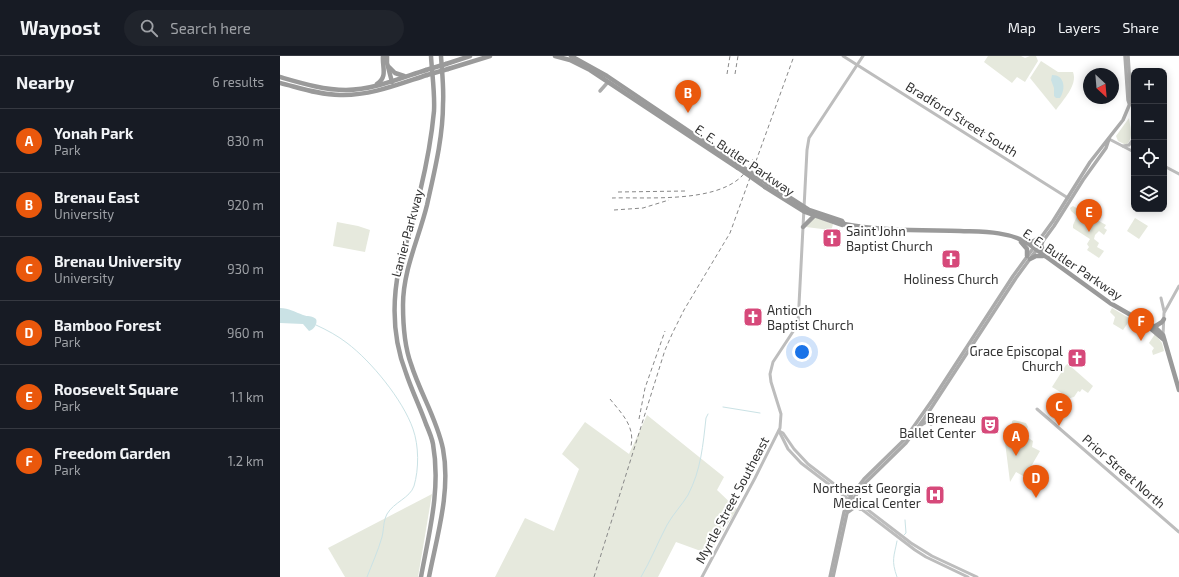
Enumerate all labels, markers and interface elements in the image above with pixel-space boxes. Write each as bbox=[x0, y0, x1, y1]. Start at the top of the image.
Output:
search box bbox=[124, 10, 404, 46]
text: Waypost bbox=[20, 16, 100, 39]
icon: search bbox=[138, 17, 160, 39]
text: Search here bbox=[170, 19, 251, 37]
text: Map bbox=[1008, 19, 1036, 36]
text: Layers bbox=[1058, 19, 1100, 36]
text: Share bbox=[1122, 19, 1159, 36]
north arrow bbox=[1083, 68, 1119, 104]
map controls bbox=[1131, 68, 1167, 212]
button: + bbox=[1131, 68, 1167, 104]
text: Nearby bbox=[16, 72, 74, 92]
text: 6 results bbox=[212, 74, 264, 90]
street label: Bradford Street South bbox=[903, 78, 1021, 160]
pin: B bbox=[675, 80, 701, 113]
button: − bbox=[1131, 104, 1167, 140]
street label: E. E. Butler Parkway bbox=[692, 121, 798, 199]
text: Yonah Park bbox=[54, 124, 133, 142]
text: A bbox=[25, 133, 33, 149]
text: 830 m bbox=[227, 133, 264, 149]
button: locate bbox=[1131, 140, 1167, 176]
text: Park bbox=[54, 142, 81, 158]
button: layers bbox=[1131, 176, 1167, 212]
street label: Lanier Parkway bbox=[388, 187, 426, 279]
text: Brenau East bbox=[54, 188, 139, 206]
text: B bbox=[25, 197, 33, 213]
text: 920 m bbox=[227, 197, 264, 213]
pin: E bbox=[1076, 199, 1102, 232]
text: University bbox=[54, 206, 114, 222]
place label: Saint John Baptist Church bbox=[846, 223, 933, 254]
street label: E. E. Butler Parkway bbox=[1020, 225, 1126, 303]
church icon: Saint John Baptist Church bbox=[821, 227, 843, 249]
church icon: Holiness Church bbox=[940, 248, 962, 270]
text: Brenau University bbox=[54, 252, 181, 270]
text: C bbox=[25, 261, 33, 277]
text: 930 m bbox=[227, 261, 264, 277]
text: University bbox=[54, 270, 114, 286]
place label: Holiness Church bbox=[903, 271, 999, 287]
place label: Antioch Baptist Church bbox=[767, 302, 854, 333]
church icon: Antioch Baptist Church bbox=[742, 306, 764, 328]
pin: F bbox=[1128, 308, 1154, 341]
text: Bamboo Forest bbox=[54, 316, 161, 334]
text: D bbox=[25, 325, 33, 341]
text: 960 m bbox=[227, 325, 264, 341]
text: Park bbox=[54, 334, 81, 350]
your location bbox=[792, 342, 812, 362]
place label: Grace Episcopal Church bbox=[970, 343, 1063, 374]
church icon: Grace Episcopal Church bbox=[1066, 347, 1088, 369]
text: Roosevelt Square bbox=[54, 380, 179, 398]
text: E bbox=[25, 389, 33, 405]
text: 1.1 km bbox=[230, 389, 264, 405]
pin: C bbox=[1046, 393, 1072, 426]
text: Park bbox=[54, 398, 81, 414]
place label: Breneau Ballet Center bbox=[899, 410, 976, 441]
theatre icon: Breneau Ballet Center bbox=[979, 414, 1001, 436]
pin: A bbox=[1003, 423, 1029, 456]
street label: Prior Street North bbox=[1079, 431, 1169, 511]
street label: Myrtle Street Southeast bbox=[692, 434, 772, 566]
text: Freedom Garden bbox=[54, 444, 171, 462]
text: F bbox=[25, 453, 33, 469]
text: 1.2 km bbox=[228, 453, 264, 469]
text: Park bbox=[54, 462, 81, 478]
pin: D bbox=[1023, 465, 1049, 498]
place label: Northeast Georgia Medical Center bbox=[813, 480, 921, 511]
hospital icon: Northeast Georgia Medical Center bbox=[924, 484, 946, 506]

